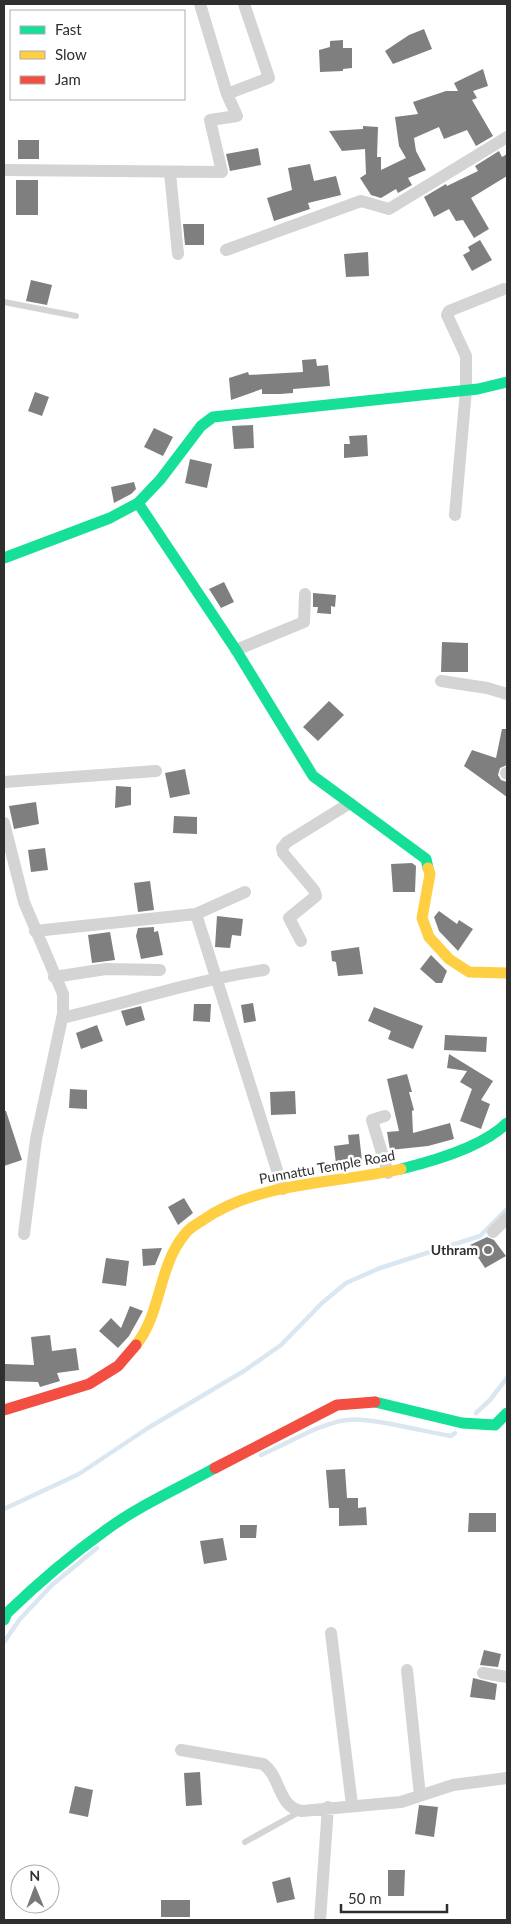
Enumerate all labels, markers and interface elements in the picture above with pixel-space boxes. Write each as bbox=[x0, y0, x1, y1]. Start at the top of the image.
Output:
legend bbox=[10, 10, 185, 100]
text: Fast bbox=[55, 20, 82, 38]
text: Slow bbox=[55, 45, 87, 63]
text: Jam bbox=[55, 70, 81, 88]
street label: Punnattu Temple Road bbox=[258, 1146, 396, 1187]
place label: Uthram bbox=[431, 1241, 478, 1258]
marker: Uthram bbox=[482, 1244, 494, 1256]
north arrow bbox=[10, 1864, 60, 1914]
text: N bbox=[29, 1867, 40, 1884]
scale bar bbox=[341, 1882, 447, 1914]
text: 50 m bbox=[348, 1889, 382, 1907]

